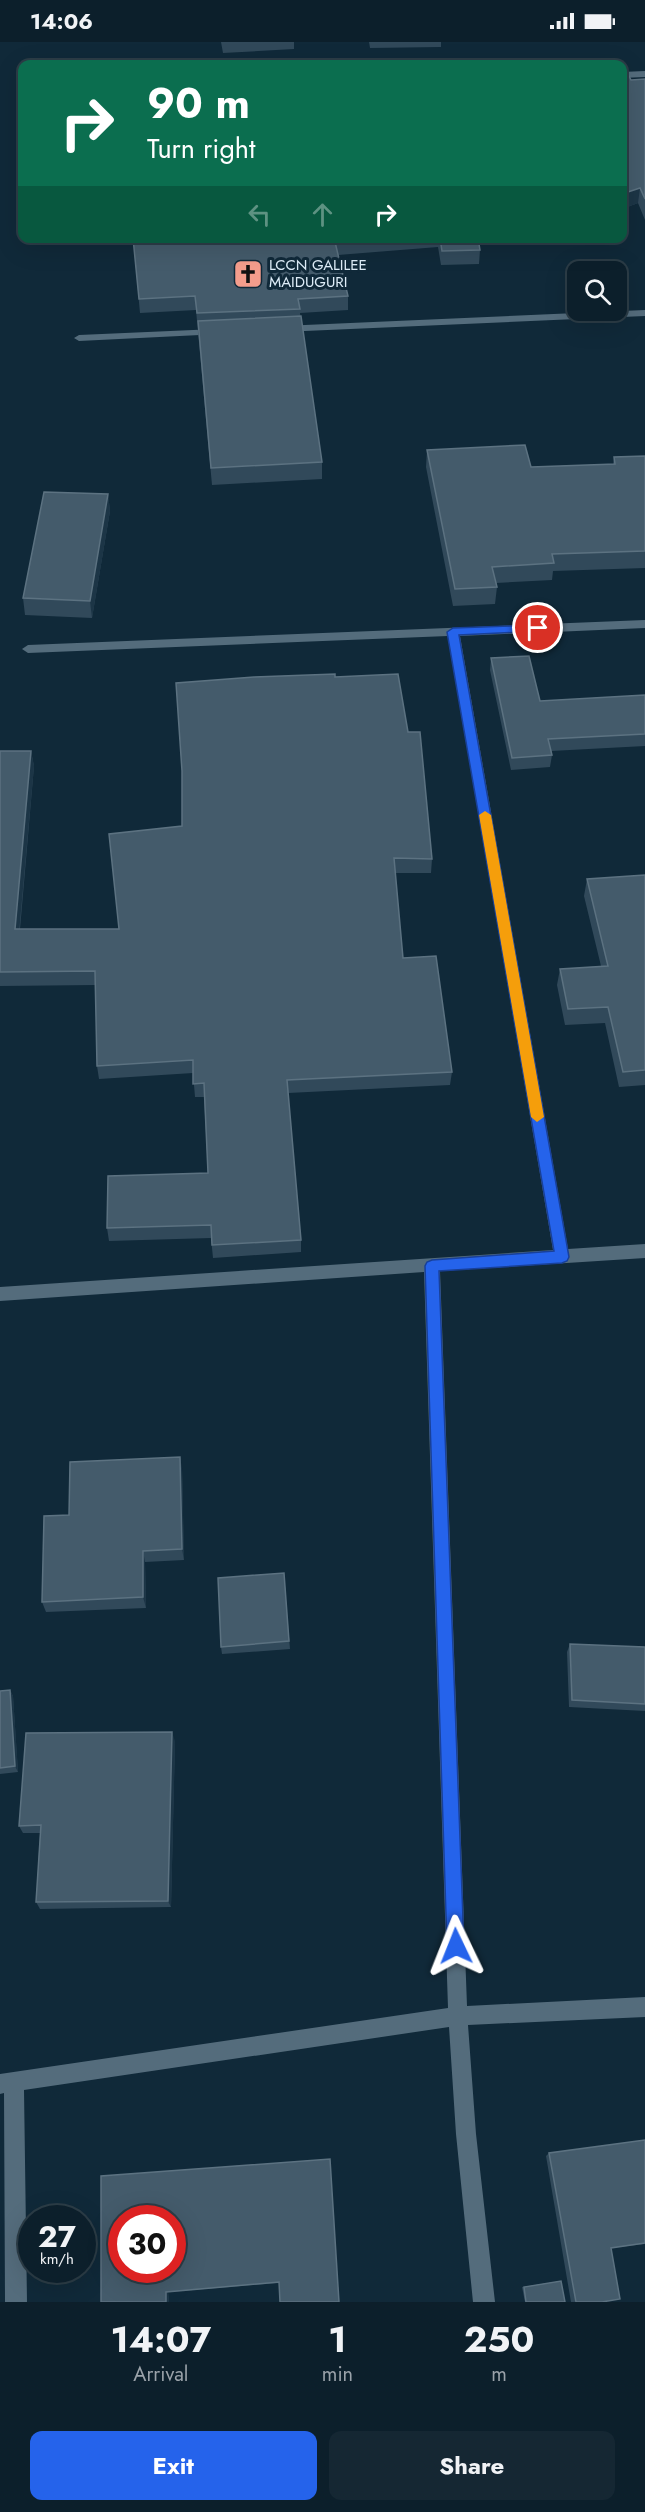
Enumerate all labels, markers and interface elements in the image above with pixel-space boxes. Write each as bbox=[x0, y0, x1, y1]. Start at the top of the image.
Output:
text: 14:06 bbox=[30, 5, 93, 37]
text: 90 m bbox=[147, 73, 250, 134]
icon: right bbox=[48, 84, 126, 162]
text: Turn right bbox=[147, 129, 255, 168]
icon: left bbox=[243, 198, 276, 231]
icon: ahead bbox=[306, 198, 339, 231]
icon: right bbox=[369, 198, 402, 231]
place label: LCCN GALILEE MAIDUGURI bbox=[269, 254, 367, 293]
church icon: LCCN GALILEE MAIDUGURI bbox=[232, 258, 264, 290]
map controls bbox=[567, 261, 627, 321]
button: search bbox=[567, 261, 627, 321]
pin bbox=[512, 602, 563, 653]
icon: arrive bbox=[521, 611, 554, 644]
position arrow bbox=[424, 1914, 488, 1978]
speed limit sign: 30 bbox=[108, 2205, 186, 2283]
text: 27 bbox=[38, 2215, 76, 2258]
text: km/h bbox=[40, 2248, 74, 2270]
text: 14:07 bbox=[111, 2313, 211, 2365]
text: 1 bbox=[328, 2313, 347, 2365]
text: 250 bbox=[464, 2313, 534, 2365]
text: Arrival bbox=[133, 2360, 188, 2389]
text: min bbox=[322, 2360, 353, 2389]
text: m bbox=[491, 2360, 507, 2389]
button: Exit bbox=[30, 2431, 317, 2500]
button: Share bbox=[329, 2431, 615, 2500]

